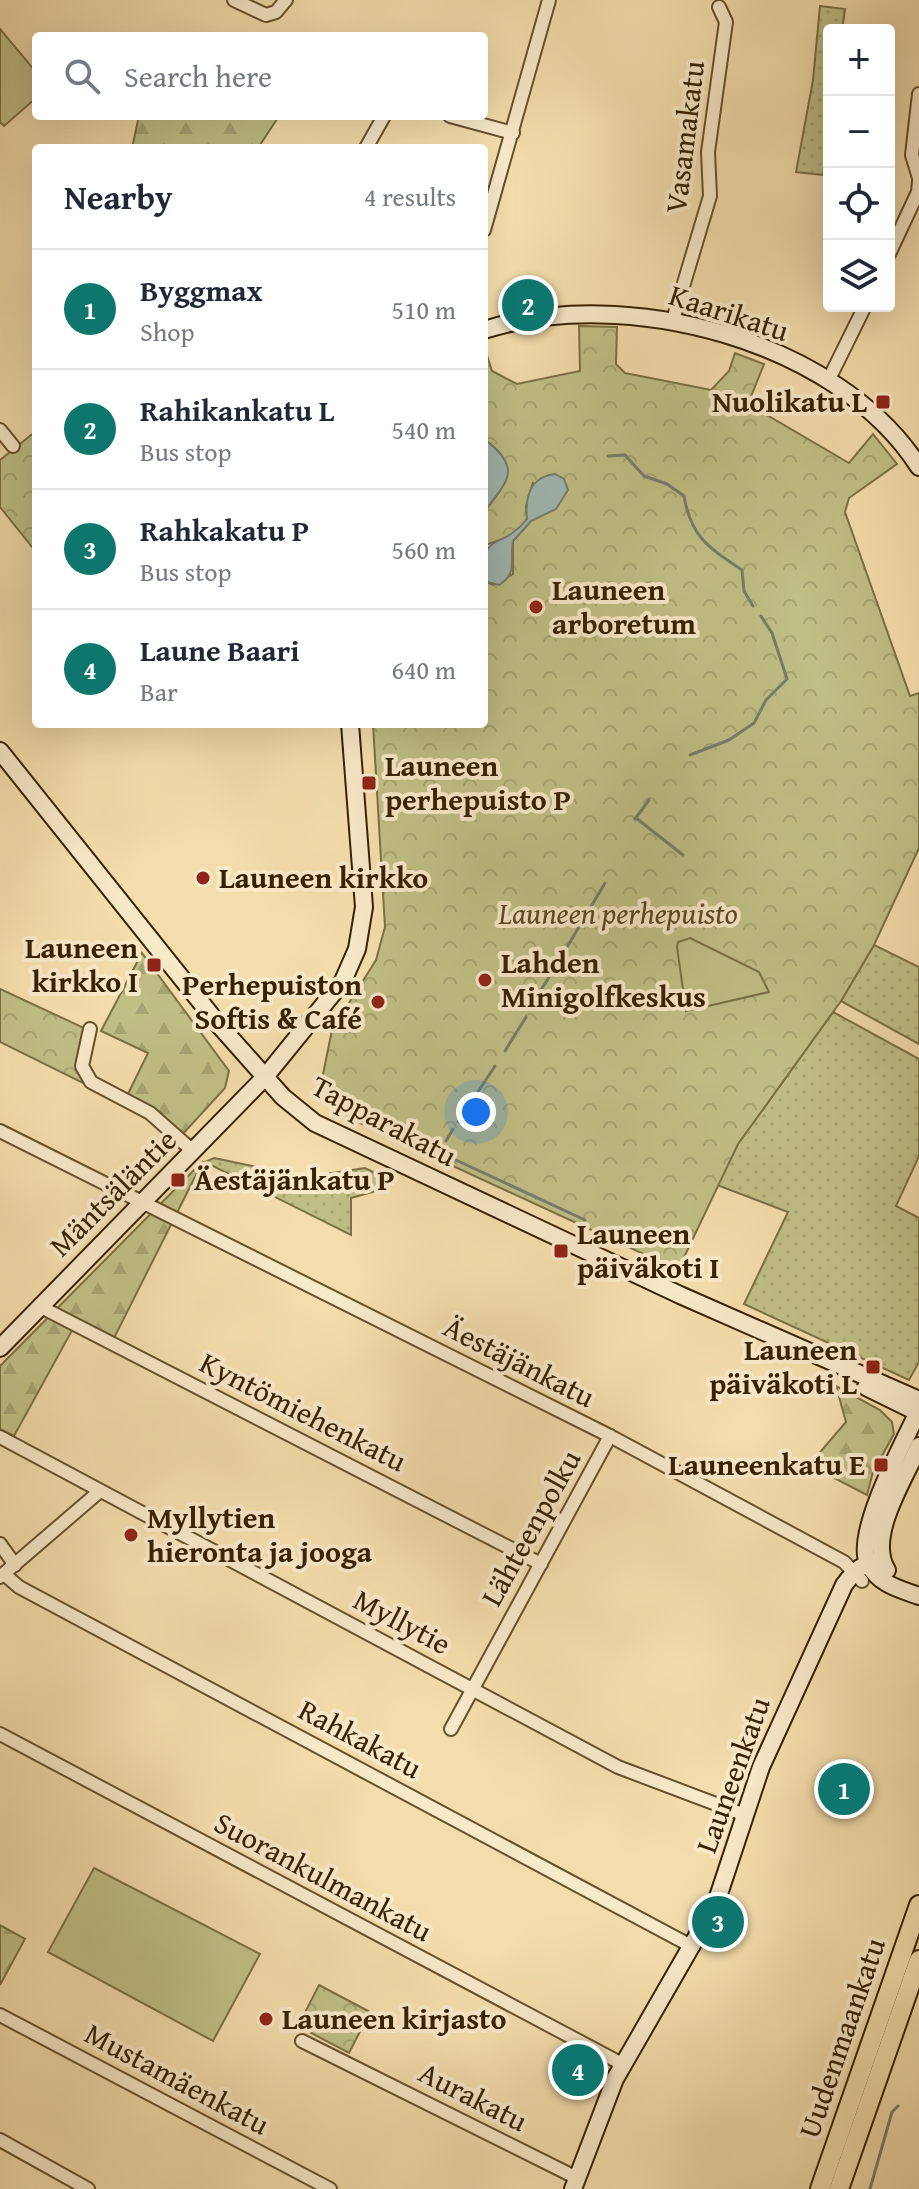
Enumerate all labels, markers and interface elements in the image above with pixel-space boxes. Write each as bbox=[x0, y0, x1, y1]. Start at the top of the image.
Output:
map controls bbox=[823, 24, 895, 312]
button: + bbox=[823, 24, 895, 96]
search box bbox=[32, 32, 488, 120]
icon: search bbox=[60, 54, 104, 98]
text: Search here bbox=[124, 54, 272, 98]
street label: Vasamakatu bbox=[653, 57, 715, 216]
button: − bbox=[823, 96, 895, 168]
button: locate bbox=[823, 168, 895, 240]
text: Nearby bbox=[64, 172, 173, 221]
text: 4 results bbox=[364, 177, 456, 216]
button: layers bbox=[823, 240, 895, 312]
text: Byggmax bbox=[140, 268, 262, 312]
street label: Kaarikatu bbox=[664, 272, 795, 352]
pin: 2 bbox=[502, 275, 554, 335]
text: 1 bbox=[83, 290, 97, 329]
text: 510 m bbox=[391, 290, 456, 329]
text: Shop bbox=[140, 312, 195, 351]
place label: Nuolikatu L bbox=[712, 379, 867, 423]
text: Rahikankatu L bbox=[140, 388, 334, 432]
marker: Nuolikatu L bbox=[874, 393, 892, 411]
text: 2 bbox=[83, 410, 97, 449]
text: 540 m bbox=[391, 410, 456, 449]
text: Bus stop bbox=[140, 432, 232, 471]
text: Rahkakatu P bbox=[140, 508, 309, 552]
text: 3 bbox=[83, 530, 97, 569]
text: 560 m bbox=[391, 530, 456, 569]
text: Bus stop bbox=[140, 552, 232, 591]
place label: Launeen arboretum bbox=[552, 567, 696, 645]
marker: Launeen arboretum bbox=[527, 598, 545, 616]
text: Laune Baari bbox=[140, 628, 300, 672]
text: 4 bbox=[83, 650, 97, 689]
text: 640 m bbox=[391, 650, 456, 689]
text: Bar bbox=[140, 672, 178, 711]
place label: Launeen perhepuisto P bbox=[385, 743, 571, 821]
marker: Launeen perhepuisto P bbox=[360, 774, 378, 792]
place label: Launeen kirkko bbox=[219, 855, 428, 899]
marker: Launeen kirkko bbox=[194, 869, 212, 887]
park label: Launeen perhepuisto bbox=[497, 891, 738, 935]
place label: Launeen kirkko I bbox=[25, 925, 138, 1003]
place label: Lahden Minigolfkeskus bbox=[501, 940, 706, 1018]
marker: Launeen kirkko I bbox=[145, 956, 163, 974]
place label: Perhepuiston Softis & Café bbox=[182, 962, 362, 1040]
marker: Lahden Minigolfkeskus bbox=[476, 971, 494, 989]
marker: Perhepuiston Softis & Café bbox=[369, 993, 387, 1011]
street label: Tapparakatu bbox=[304, 1063, 466, 1177]
your location bbox=[456, 1092, 496, 1132]
street label: Mäntsäläntie bbox=[38, 1118, 186, 1266]
place label: Äestäjänkatu P bbox=[194, 1157, 395, 1201]
marker: Äestäjänkatu P bbox=[169, 1171, 187, 1189]
place label: Launeen päiväkoti I bbox=[577, 1211, 719, 1289]
marker: Launeen päiväkoti I bbox=[552, 1242, 570, 1260]
street label: Äestäjänkatu bbox=[436, 1304, 603, 1418]
place label: Launeen päiväkoti L bbox=[709, 1327, 857, 1405]
street label: Kyntömiehenkatu bbox=[193, 1340, 415, 1482]
marker: Launeen päiväkoti L bbox=[864, 1358, 882, 1376]
street label: Lähteenpolku bbox=[469, 1441, 592, 1614]
place label: Launeenkatu E bbox=[668, 1442, 865, 1486]
marker: Launeenkatu E bbox=[872, 1456, 890, 1474]
place label: Myllytien hieronta ja jooga bbox=[147, 1495, 373, 1573]
marker: Myllytien hieronta ja jooga bbox=[122, 1526, 140, 1544]
street label: Myllytie bbox=[346, 1577, 459, 1665]
street label: Rahkakatu bbox=[291, 1687, 431, 1789]
street label: Launeenkatu bbox=[683, 1690, 781, 1859]
pin: 1 bbox=[818, 1759, 870, 1819]
street label: Suorankulmankatu bbox=[207, 1800, 441, 1952]
pin: 3 bbox=[692, 1892, 744, 1952]
street label: Uudenmaankatu bbox=[786, 1931, 896, 2144]
place label: Launeen kirjasto bbox=[282, 1996, 506, 2040]
marker: Launeen kirjasto bbox=[257, 2010, 275, 2028]
street label: Mustamäenkatu bbox=[77, 2011, 278, 2146]
pin: 4 bbox=[552, 2040, 604, 2100]
street label: Aurakatu bbox=[411, 2050, 536, 2143]

